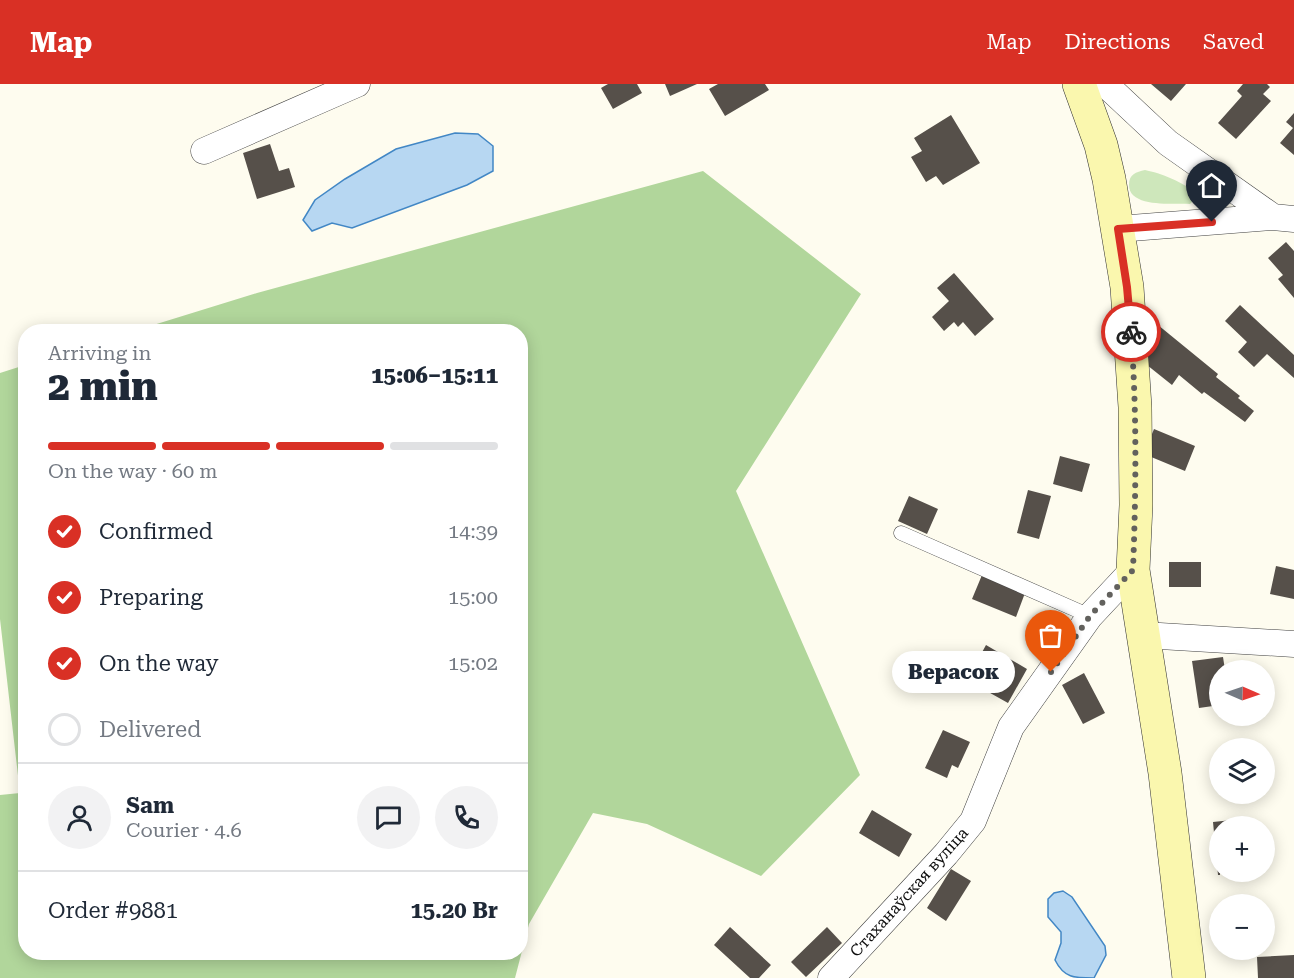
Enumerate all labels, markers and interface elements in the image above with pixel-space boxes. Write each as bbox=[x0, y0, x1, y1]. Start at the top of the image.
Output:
text: Map bbox=[30, 26, 92, 59]
text: Map bbox=[987, 30, 1031, 54]
text: Directions bbox=[1064, 30, 1170, 54]
text: Saved bbox=[1203, 30, 1264, 54]
pin bbox=[1186, 160, 1237, 222]
icon: home bbox=[1195, 169, 1228, 202]
courier bbox=[1101, 302, 1161, 362]
icon: bike bbox=[1115, 316, 1148, 349]
text: Arriving in bbox=[48, 341, 151, 365]
text: 15:06–15:11 bbox=[371, 363, 498, 388]
text: 2 min bbox=[48, 364, 158, 410]
text: On the way · 60 m bbox=[48, 459, 218, 483]
icon: check bbox=[48, 515, 81, 548]
text: Confirmed bbox=[99, 519, 213, 544]
text: 14:39 bbox=[448, 519, 498, 543]
icon: check bbox=[48, 581, 81, 614]
text: Preparing bbox=[99, 585, 203, 610]
text: 15:00 bbox=[448, 585, 498, 609]
pin bbox=[1025, 610, 1076, 672]
icon: bag bbox=[1034, 619, 1067, 652]
icon: check bbox=[48, 647, 81, 680]
text: On the way bbox=[99, 651, 219, 676]
text: 15:02 bbox=[448, 651, 498, 675]
callout: Верасок bbox=[892, 651, 1015, 693]
text: Верасок bbox=[908, 660, 999, 684]
north arrow bbox=[1209, 660, 1275, 726]
map controls bbox=[1209, 660, 1275, 960]
text: Delivered bbox=[99, 717, 201, 742]
button: layers bbox=[1209, 738, 1275, 804]
button: person bbox=[48, 786, 111, 849]
button: chat bbox=[357, 786, 420, 849]
button: phone bbox=[435, 786, 498, 849]
text: Sam bbox=[126, 793, 174, 818]
button: + bbox=[1209, 816, 1275, 882]
text: Courier · 4.6 bbox=[126, 818, 242, 842]
street label: Стаханаўская вуліца bbox=[846, 823, 972, 961]
button: − bbox=[1209, 894, 1275, 960]
text: Order #9881 bbox=[48, 898, 178, 923]
text: 15.20 Br bbox=[410, 898, 498, 923]

